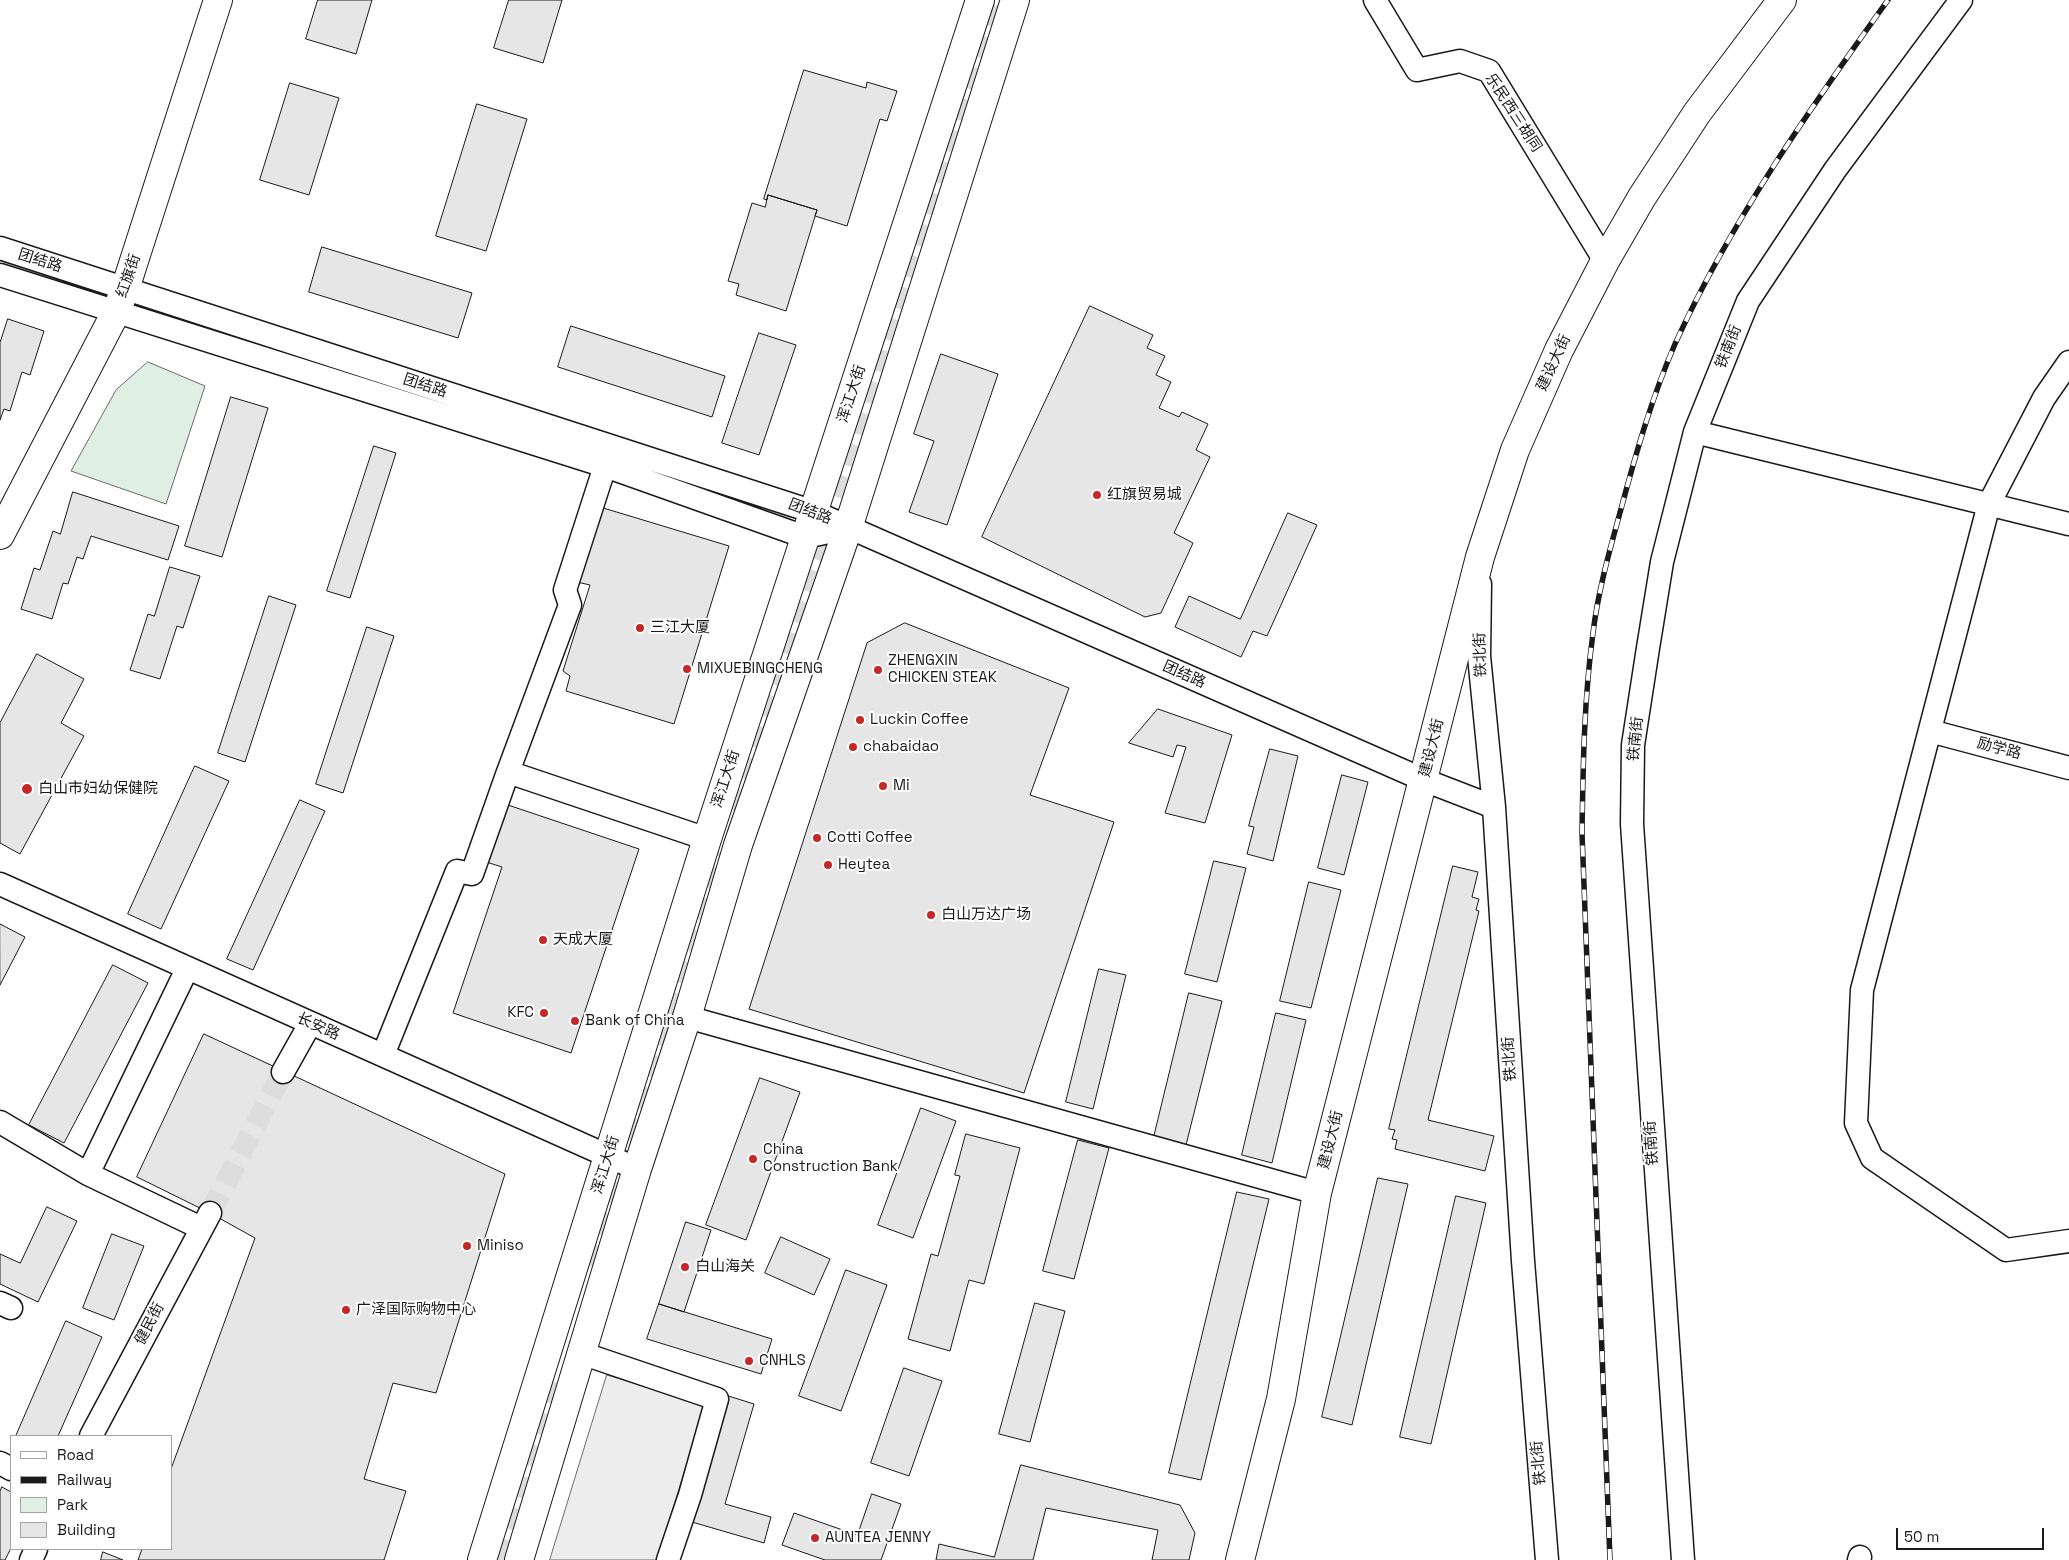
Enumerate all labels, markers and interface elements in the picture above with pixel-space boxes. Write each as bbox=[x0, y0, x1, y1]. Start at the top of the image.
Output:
street label: 乐民西三胡同 bbox=[1481, 70, 1545, 156]
street label: 团结路 bbox=[16, 245, 64, 277]
street label: 红旗街 bbox=[113, 252, 145, 300]
street label: 铁南街 bbox=[1712, 323, 1746, 371]
street label: 建设大街 bbox=[1533, 332, 1575, 394]
street label: 浑江大街 bbox=[834, 363, 870, 425]
street label: 团结路 bbox=[401, 370, 449, 402]
place label: 红旗贸易城 bbox=[1107, 486, 1182, 504]
marker: 红旗贸易城 bbox=[1091, 489, 1103, 501]
street label: 团结路 bbox=[786, 496, 834, 528]
place label: 三江大厦 bbox=[650, 619, 710, 637]
marker: 三江大厦 bbox=[634, 622, 646, 634]
street label: 铁北街 bbox=[1471, 632, 1491, 678]
place label: ZHENGXIN CHICKEN STEAK bbox=[888, 652, 997, 687]
street label: 团结路 bbox=[1160, 658, 1208, 692]
place label: MIXUEBINGCHENG bbox=[697, 660, 823, 678]
marker: MIXUEBINGCHENG bbox=[681, 663, 693, 675]
marker: ZHENGXIN CHICKEN STEAK bbox=[872, 664, 884, 676]
place label: Luckin Coffee bbox=[870, 711, 969, 729]
marker: Luckin Coffee bbox=[854, 714, 866, 726]
street label: 铁南街 bbox=[1625, 716, 1647, 762]
street label: 建设大街 bbox=[1416, 717, 1448, 779]
street label: 励学路 bbox=[1975, 734, 2023, 764]
place label: chabaidao bbox=[863, 738, 939, 756]
marker: chabaidao bbox=[847, 741, 859, 753]
street label: 浑江大街 bbox=[708, 748, 744, 810]
place label: Mi bbox=[893, 777, 910, 795]
place label: 白山市妇幼保健院 bbox=[38, 780, 158, 798]
marker: Mi bbox=[877, 780, 889, 792]
marker: 白山市妇幼保健院 bbox=[20, 782, 34, 796]
place label: Cotti Coffee bbox=[827, 829, 913, 847]
marker: Cotti Coffee bbox=[811, 832, 823, 844]
place label: Heytea bbox=[838, 856, 890, 874]
marker: Heytea bbox=[822, 859, 834, 871]
place label: 白山万达广场 bbox=[941, 906, 1031, 924]
marker: 白山万达广场 bbox=[925, 909, 937, 921]
place label: 天成大厦 bbox=[553, 931, 613, 949]
marker: 天成大厦 bbox=[537, 934, 549, 946]
place label: KFC bbox=[507, 1004, 534, 1022]
marker: KFC bbox=[538, 1007, 550, 1019]
street label: 长安路 bbox=[294, 1010, 342, 1044]
place label: Bank of China bbox=[585, 1012, 684, 1030]
marker: Bank of China bbox=[569, 1015, 581, 1027]
street label: 铁北街 bbox=[1499, 1036, 1521, 1082]
street label: 建设大街 bbox=[1315, 1109, 1347, 1171]
street label: 铁南街 bbox=[1641, 1120, 1663, 1166]
street label: 浑江大街 bbox=[589, 1134, 623, 1196]
place label: China Construction Bank bbox=[763, 1141, 898, 1176]
marker: China Construction Bank bbox=[747, 1153, 759, 1165]
place label: Miniso bbox=[477, 1237, 524, 1255]
marker: Miniso bbox=[461, 1240, 473, 1252]
place label: 白山海关 bbox=[695, 1258, 755, 1276]
marker: 白山海关 bbox=[679, 1261, 691, 1273]
street label: 健民街 bbox=[131, 1300, 169, 1348]
place label: 广泽国际购物中心 bbox=[356, 1301, 476, 1319]
marker: 广泽国际购物中心 bbox=[340, 1304, 352, 1316]
place label: CNHLS bbox=[759, 1352, 806, 1370]
marker: CNHLS bbox=[743, 1355, 755, 1367]
legend bbox=[10, 1435, 172, 1550]
street label: 铁北街 bbox=[1528, 1440, 1550, 1486]
text: Road bbox=[57, 1445, 94, 1464]
text: Railway bbox=[57, 1470, 112, 1489]
text: Park bbox=[57, 1495, 88, 1514]
scale bar bbox=[1899, 1518, 2046, 1550]
text: Building bbox=[57, 1520, 116, 1539]
text: 50 m bbox=[1904, 1527, 1939, 1546]
place label: AUNTEA JENNY bbox=[825, 1529, 931, 1547]
marker: AUNTEA JENNY bbox=[809, 1532, 821, 1544]

